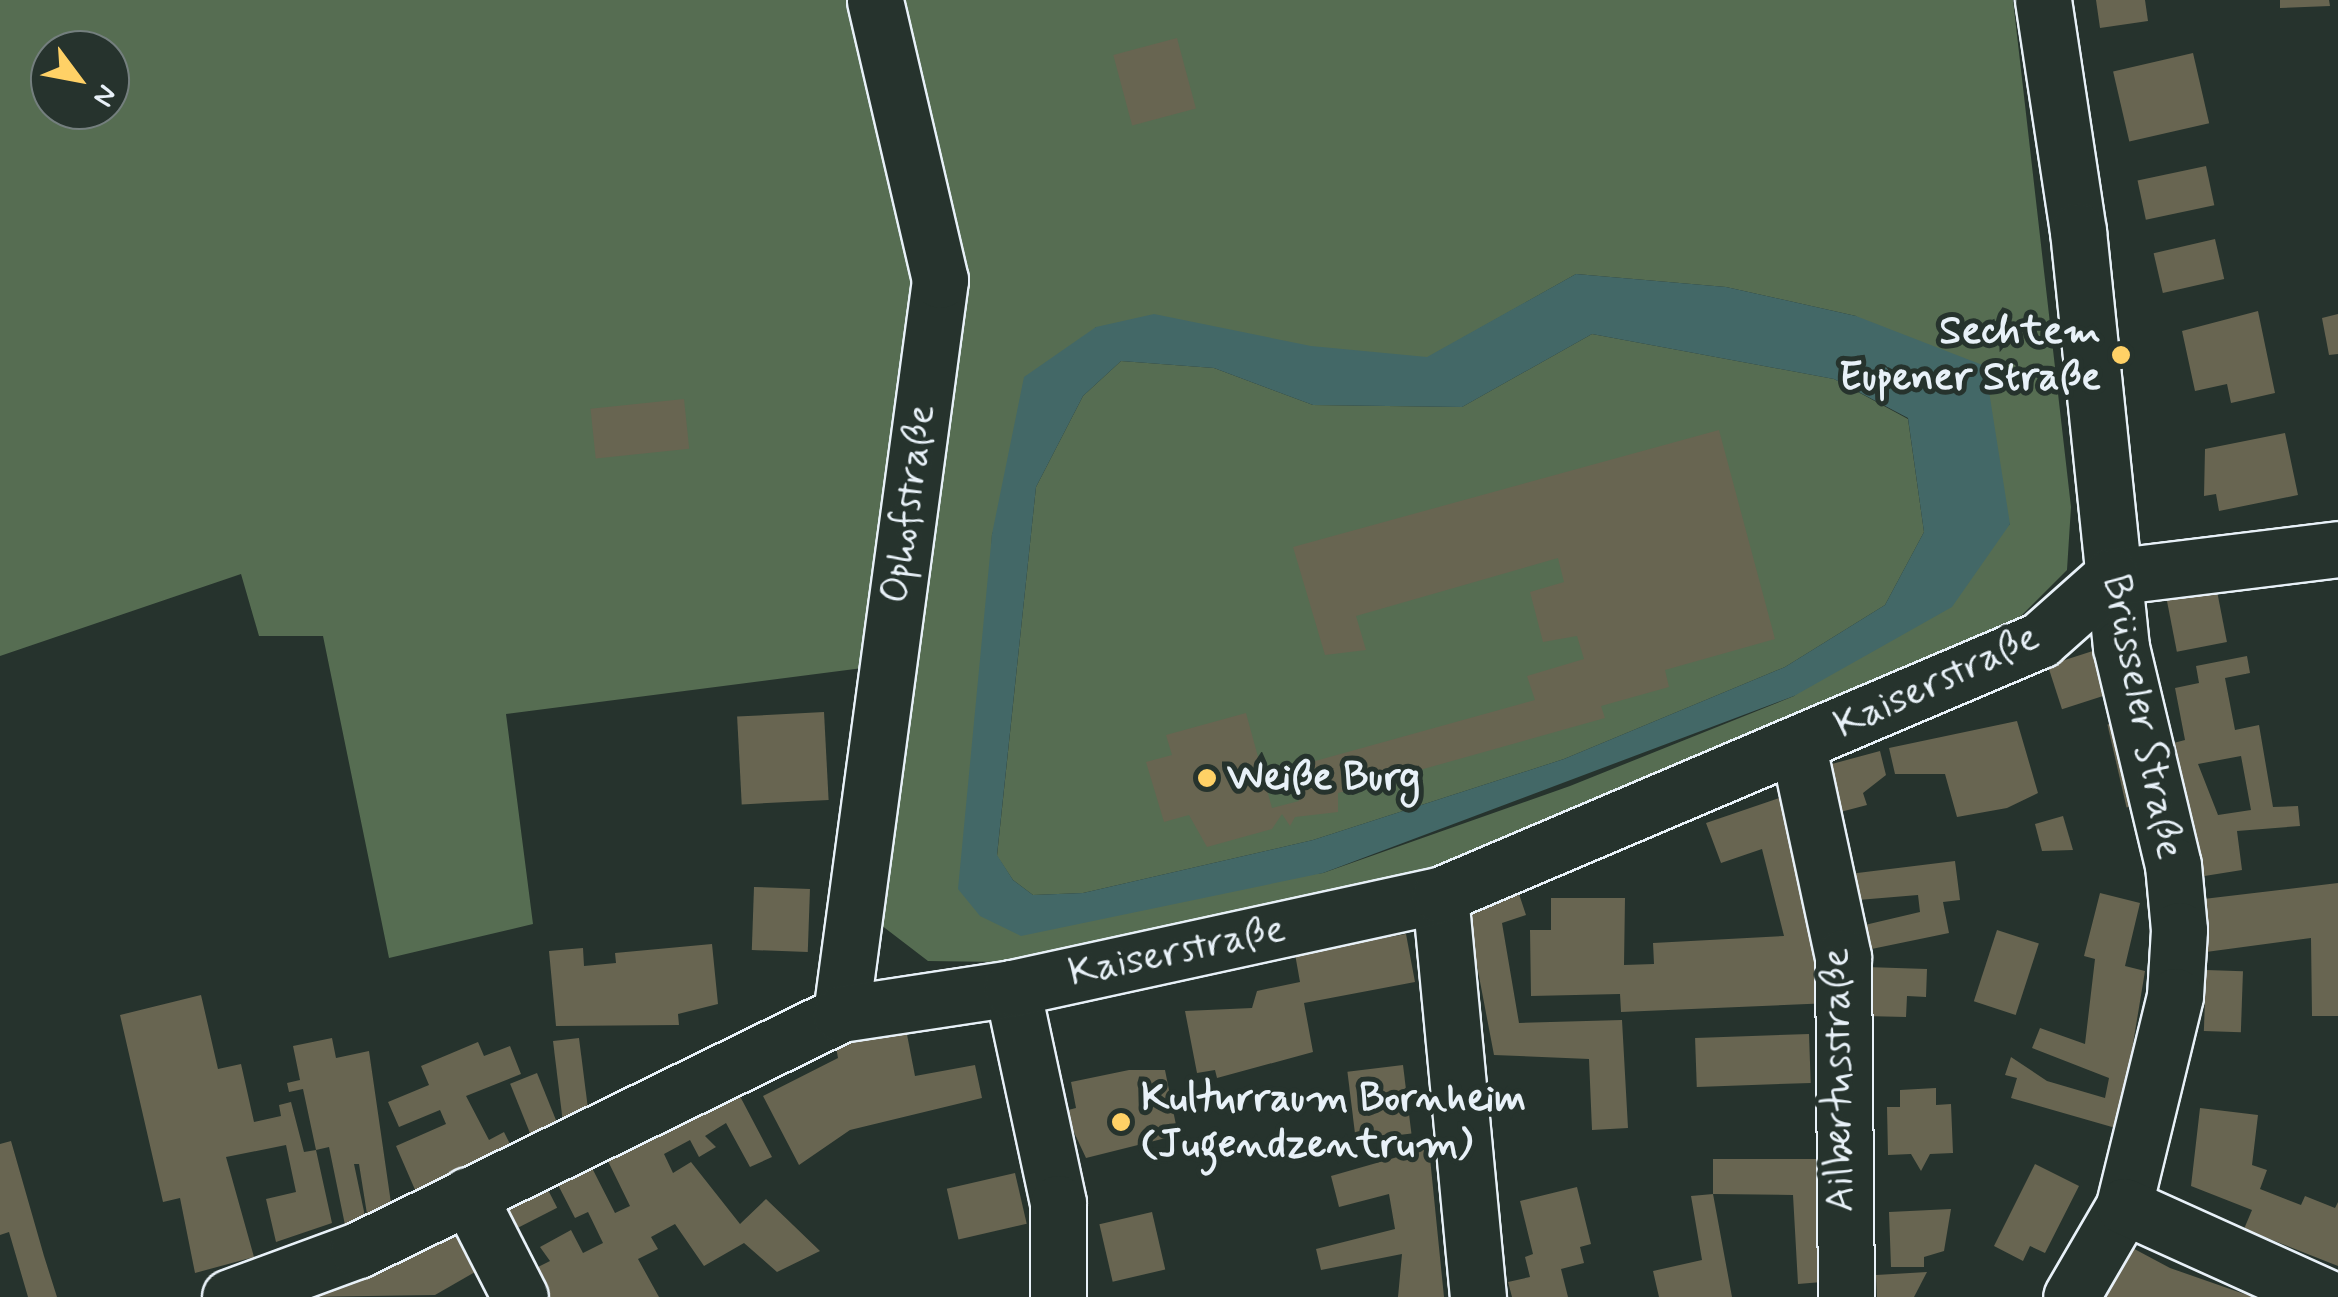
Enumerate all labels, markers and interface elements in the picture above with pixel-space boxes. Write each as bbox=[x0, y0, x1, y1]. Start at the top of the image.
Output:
north arrow bbox=[30, 30, 130, 130]
text: N bbox=[84, 77, 125, 113]
place label: Sechtem Eupener Straße bbox=[1839, 308, 2101, 402]
marker: Sechtem Eupener Straße bbox=[2110, 344, 2132, 366]
street label: Ophofstraße bbox=[871, 402, 947, 606]
street label: Brüsseler Straße bbox=[2091, 571, 2193, 863]
street label: Kaiserstraße bbox=[1827, 614, 2047, 750]
place label: Weiße Burg bbox=[1227, 754, 1424, 802]
marker: Weiße Burg bbox=[1196, 767, 1218, 789]
street label: Kaiserstraße bbox=[1064, 906, 1290, 998]
street label: Ailbertusstraße bbox=[1813, 947, 1865, 1213]
place label: Kulturraum Bornheim (Jugendzentrum) bbox=[1141, 1075, 1528, 1169]
marker: Kulturraum Bornheim (Jugendzentrum) bbox=[1110, 1111, 1132, 1133]

